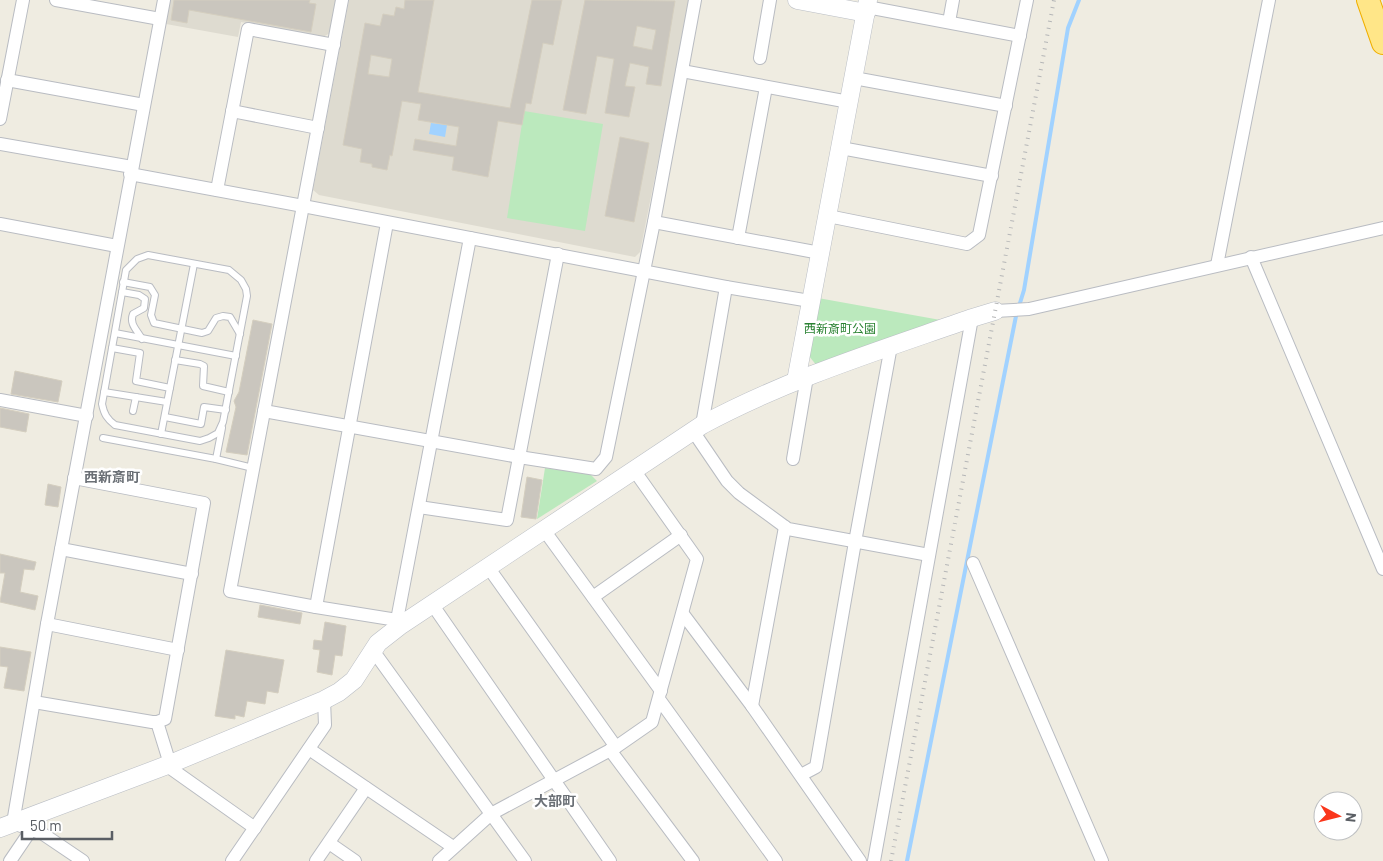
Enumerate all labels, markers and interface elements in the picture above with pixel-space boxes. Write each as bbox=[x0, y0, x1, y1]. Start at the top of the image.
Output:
park label: 西新斎町公園 bbox=[804, 321, 876, 335]
district label: 西新斎町 bbox=[84, 468, 140, 485]
north arrow bbox=[1313, 791, 1363, 841]
district label: 大部町 bbox=[534, 792, 576, 809]
scale bar bbox=[22, 808, 112, 840]
text: N bbox=[1342, 812, 1360, 823]
text: 50 m bbox=[30, 816, 62, 834]

